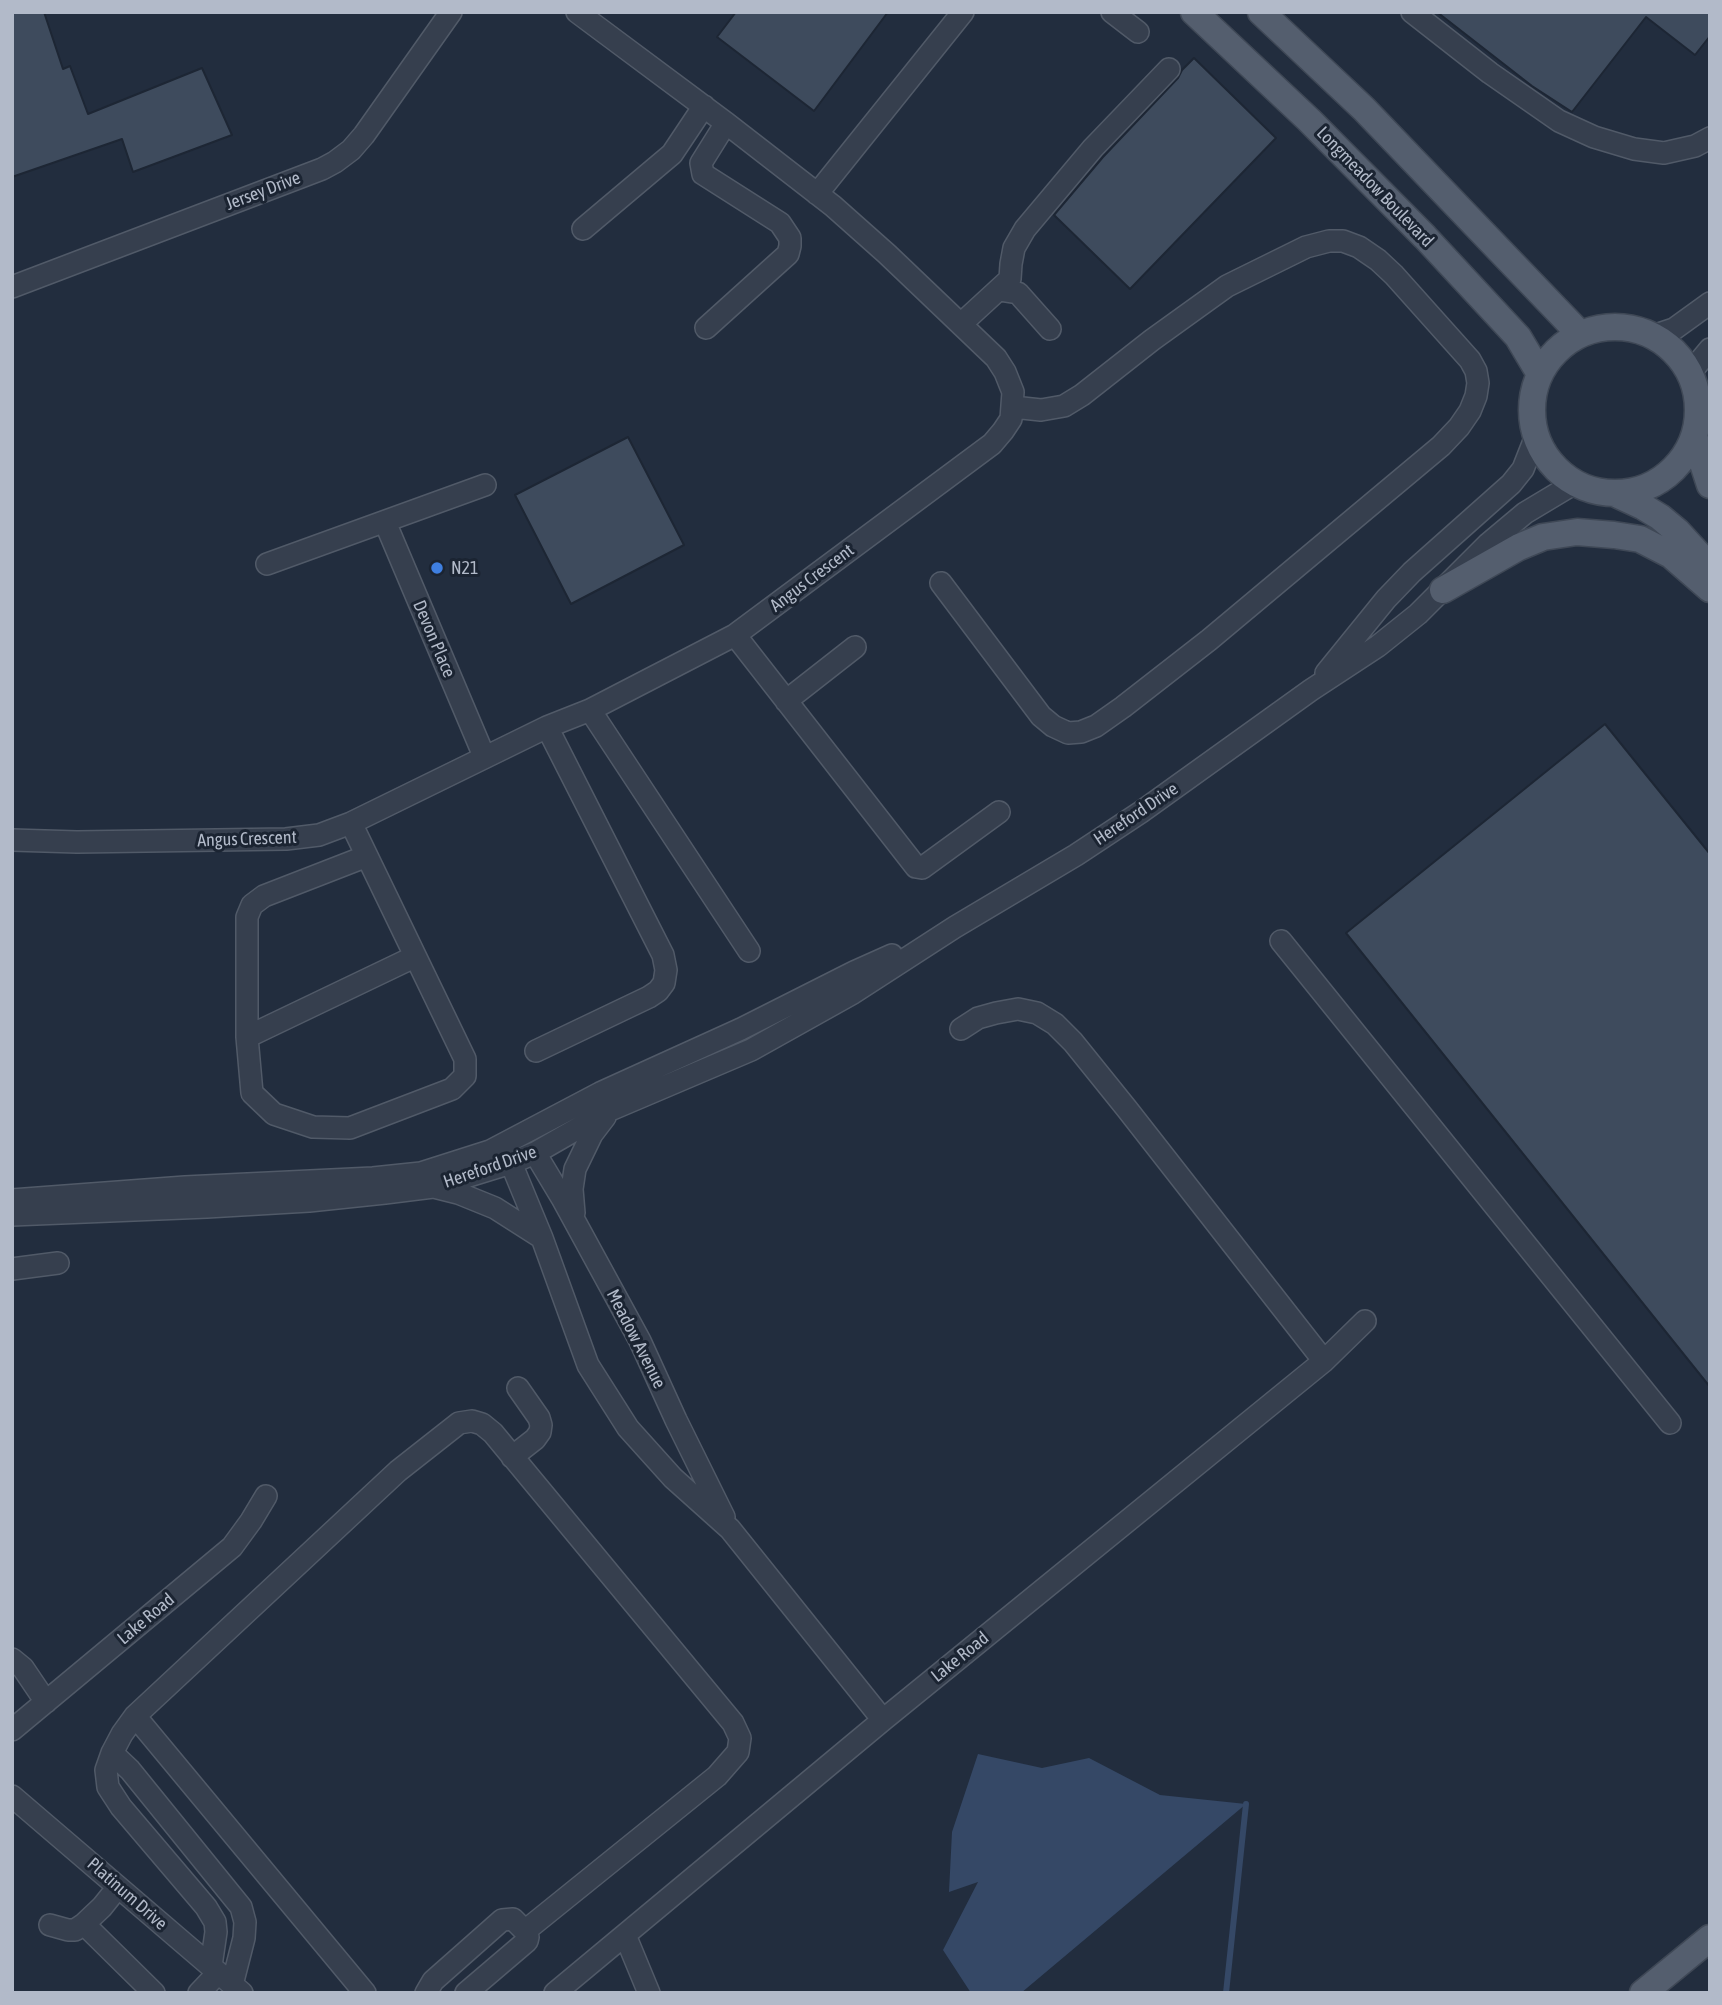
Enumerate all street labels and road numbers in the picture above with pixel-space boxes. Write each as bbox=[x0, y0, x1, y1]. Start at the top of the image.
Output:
street label: Longmeadow Boulevard bbox=[1312, 122, 1438, 252]
street label: Jersey Drive bbox=[223, 167, 303, 215]
street label: Angus Crescent bbox=[766, 539, 858, 617]
street label: Devon Place bbox=[408, 597, 460, 681]
street label: Hereford Drive bbox=[1090, 778, 1182, 850]
street label: Angus Crescent bbox=[197, 826, 297, 852]
street label: Hereford Drive bbox=[441, 1141, 539, 1193]
street label: Meadow Avenue bbox=[602, 1286, 670, 1392]
street label: Lake Road bbox=[113, 1589, 179, 1649]
street label: Lake Road bbox=[927, 1627, 993, 1687]
street label: Platinum Drive bbox=[83, 1853, 171, 1935]

